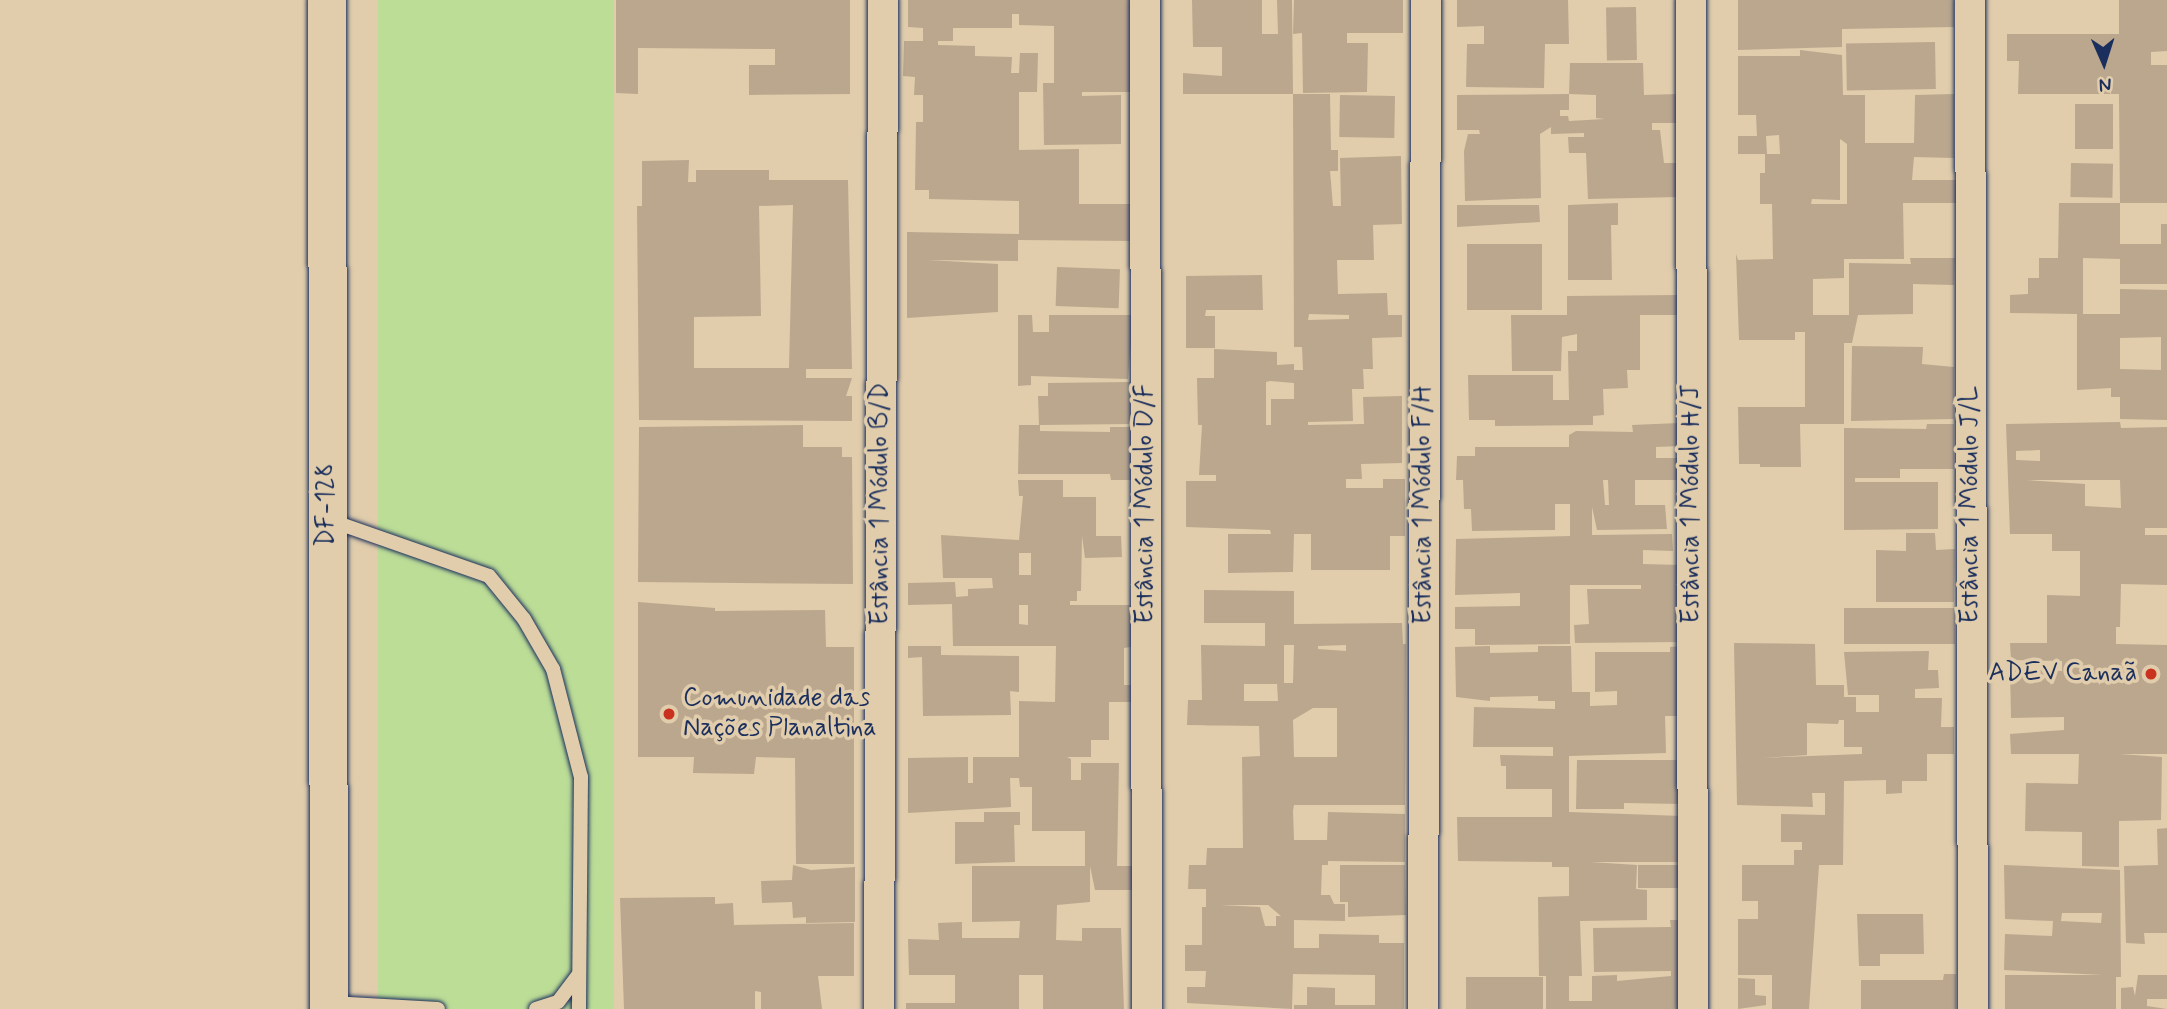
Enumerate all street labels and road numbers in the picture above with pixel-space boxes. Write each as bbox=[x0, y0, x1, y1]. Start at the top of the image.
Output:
street label: Estância 1 Módulo B/D bbox=[865, 383, 897, 625]
street label: Estância 1 Módulo D/F bbox=[1130, 384, 1162, 624]
street label: Estância 1 Módulo H/J bbox=[1676, 384, 1708, 624]
street label: Estância 1 Módulo F/H bbox=[1408, 386, 1440, 624]
street label: Estância 1 Módulo J/L bbox=[1955, 386, 1987, 624]
street label: DF-128 bbox=[311, 463, 343, 547]

